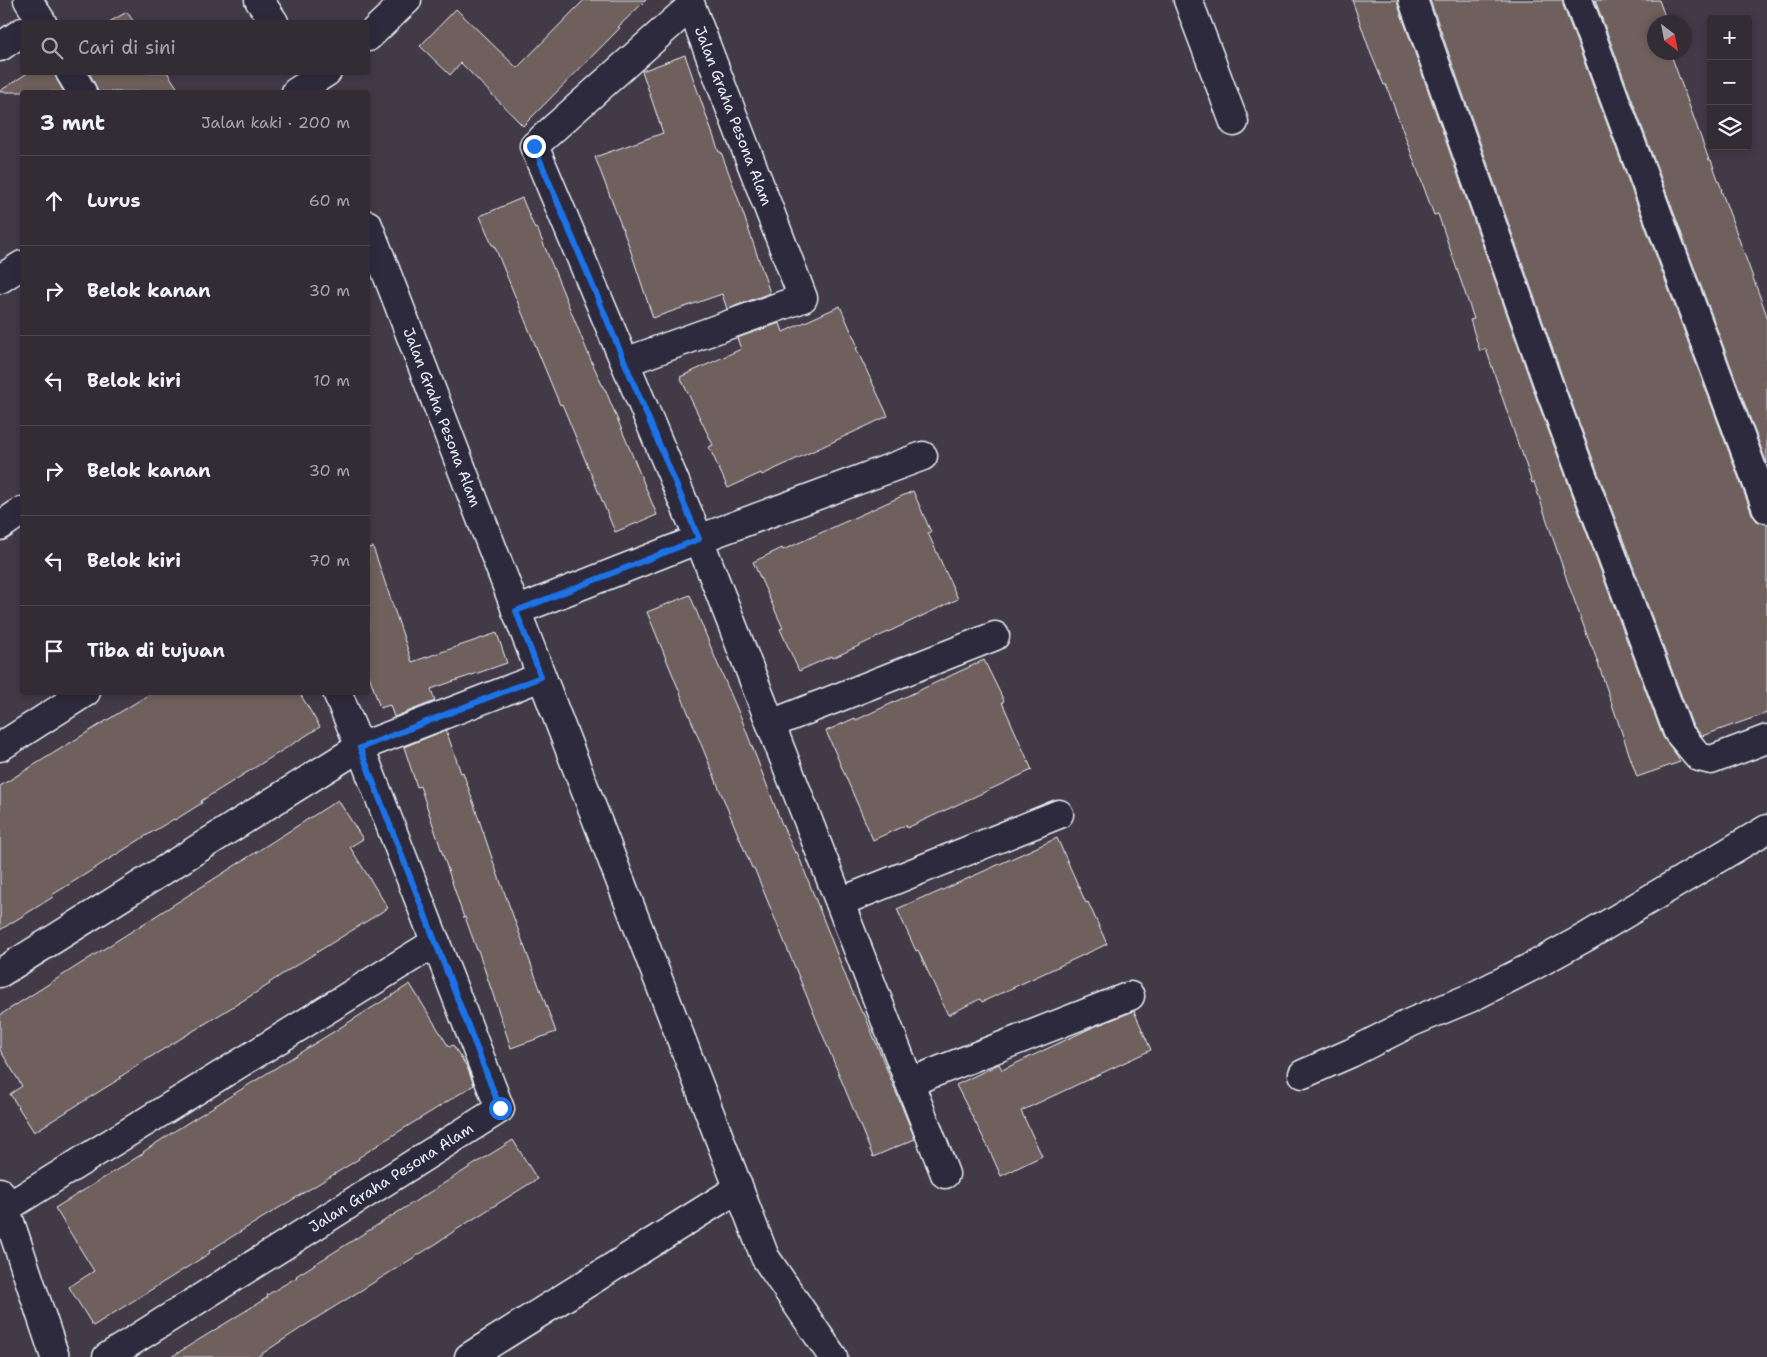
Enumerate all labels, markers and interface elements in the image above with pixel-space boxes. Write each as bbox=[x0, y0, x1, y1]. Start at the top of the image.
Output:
north arrow bbox=[1647, 15, 1692, 60]
map controls bbox=[1707, 15, 1752, 150]
button: + bbox=[1707, 15, 1752, 60]
search box bbox=[20, 20, 370, 75]
street label: Jalan Graha Pesona Alam bbox=[690, 23, 777, 209]
icon: search bbox=[38, 34, 66, 62]
text: Cari di sini bbox=[78, 35, 176, 60]
button: − bbox=[1707, 60, 1752, 105]
button: layers bbox=[1707, 105, 1752, 150]
text: 3 mnt bbox=[40, 109, 105, 137]
text: Jalan kaki · 200 m bbox=[201, 112, 350, 133]
route end bbox=[523, 135, 546, 158]
icon: ahead bbox=[40, 187, 68, 215]
text: Lurus bbox=[87, 188, 141, 213]
text: 60 m bbox=[309, 190, 350, 211]
icon: right bbox=[40, 277, 68, 305]
text: Belok kanan bbox=[87, 278, 211, 303]
text: 30 m bbox=[309, 280, 350, 301]
street label: Jalan Graha Pesona Alam bbox=[398, 325, 486, 510]
icon: left bbox=[40, 367, 68, 395]
text: Belok kiri bbox=[87, 368, 181, 393]
text: 10 m bbox=[313, 370, 350, 391]
icon: right bbox=[40, 457, 68, 485]
text: Belok kanan bbox=[87, 458, 211, 483]
text: 30 m bbox=[309, 460, 350, 481]
icon: left bbox=[40, 547, 68, 575]
text: Belok kiri bbox=[87, 548, 181, 573]
text: 70 m bbox=[309, 550, 350, 571]
icon: arrive bbox=[40, 637, 68, 665]
text: Tiba di tujuan bbox=[87, 638, 225, 663]
route start bbox=[489, 1097, 512, 1120]
street label: Jalan Graha Pesona Alam bbox=[305, 1118, 477, 1237]

